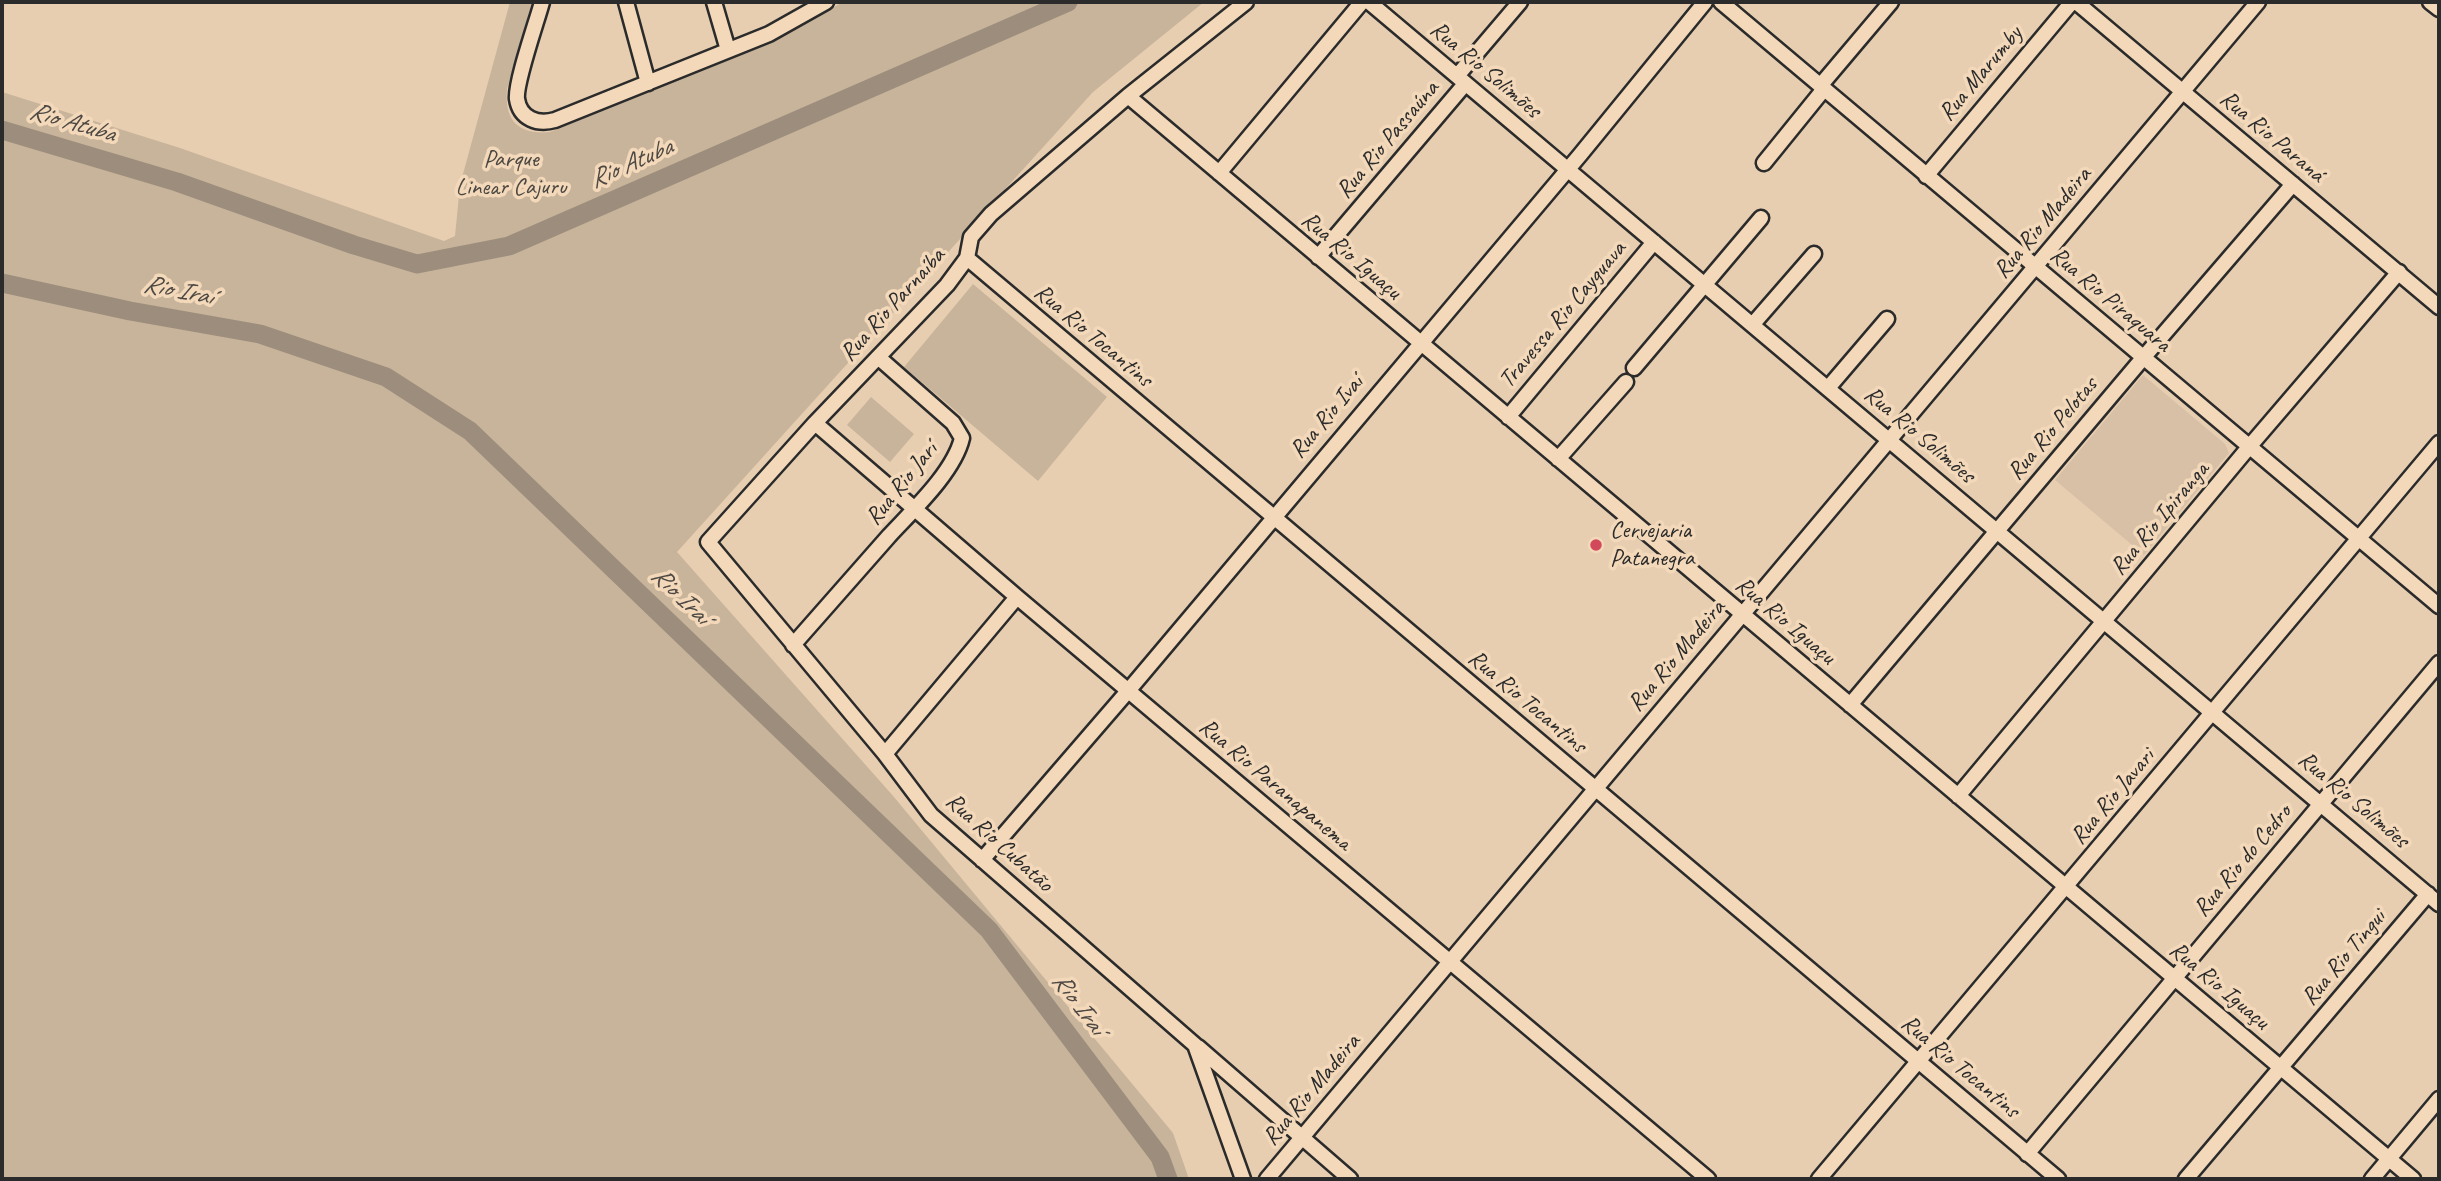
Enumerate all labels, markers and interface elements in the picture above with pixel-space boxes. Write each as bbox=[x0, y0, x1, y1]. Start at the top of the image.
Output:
street label: Rua Rio Solimões bbox=[1424, 15, 1546, 125]
street label: Rua Marumby bbox=[1933, 21, 2029, 127]
street label: Rua Rio Passaúna bbox=[1330, 75, 1446, 205]
street label: Rua Rio Paraná bbox=[2214, 85, 2330, 189]
water label: Rio Atuba bbox=[26, 96, 118, 150]
water label: Rio Atuba bbox=[585, 132, 677, 196]
park label: Parque Linear Cajuru bbox=[456, 146, 566, 202]
street label: Rua Rio Madeira bbox=[1988, 161, 2098, 285]
street label: Rua Rio Iguaçu bbox=[1295, 206, 1407, 306]
street label: Travessa Rio Cayguava bbox=[1493, 236, 1633, 394]
street label: Rua Rio Piraquara bbox=[2044, 241, 2176, 359]
street label: Rua Rio Parnaíba bbox=[834, 242, 952, 368]
water label: Rio Iraí bbox=[141, 269, 215, 313]
street label: Rua Rio Tocantins bbox=[1028, 278, 1158, 394]
street label: Rua Rio Ivaí bbox=[1284, 369, 1370, 465]
street label: Rua Rio Pelotas bbox=[2002, 372, 2104, 486]
street label: Rua Rio Solimões bbox=[1858, 380, 1980, 490]
street label: Rua Rio Jarí bbox=[860, 437, 944, 531]
street label: Rua Rio Ipiranga bbox=[2104, 457, 2216, 581]
place label: Cervejaria Patanegra bbox=[1610, 517, 1694, 573]
marker: Cervejaria Patanegra bbox=[1588, 537, 1604, 553]
water label: Rio Iraí bbox=[644, 561, 716, 631]
street label: Rua Rio Iguaçu bbox=[1729, 571, 1841, 671]
street label: Rua Rio Madeira bbox=[1622, 594, 1732, 718]
street label: Rua Rio Tocantins bbox=[1462, 644, 1592, 760]
street label: Rua Rio Paranapanema bbox=[1193, 713, 1357, 857]
street label: Rua Rio Javari bbox=[2065, 743, 2161, 851]
street label: Rua Rio Solimões bbox=[2292, 745, 2414, 855]
street label: Rua Rio Cubatão bbox=[939, 787, 1059, 899]
street label: Rua Rio do Cedro bbox=[2188, 799, 2298, 923]
street label: Rua Rio Tingui bbox=[2296, 904, 2392, 1012]
street label: Rua Rio Iguaçu bbox=[2163, 936, 2275, 1036]
water label: Rio Iraí bbox=[1045, 967, 1111, 1041]
street label: Rua Rio Tocantins bbox=[1895, 1009, 2025, 1125]
street label: Rua Rio Madeira bbox=[1257, 1028, 1367, 1152]

